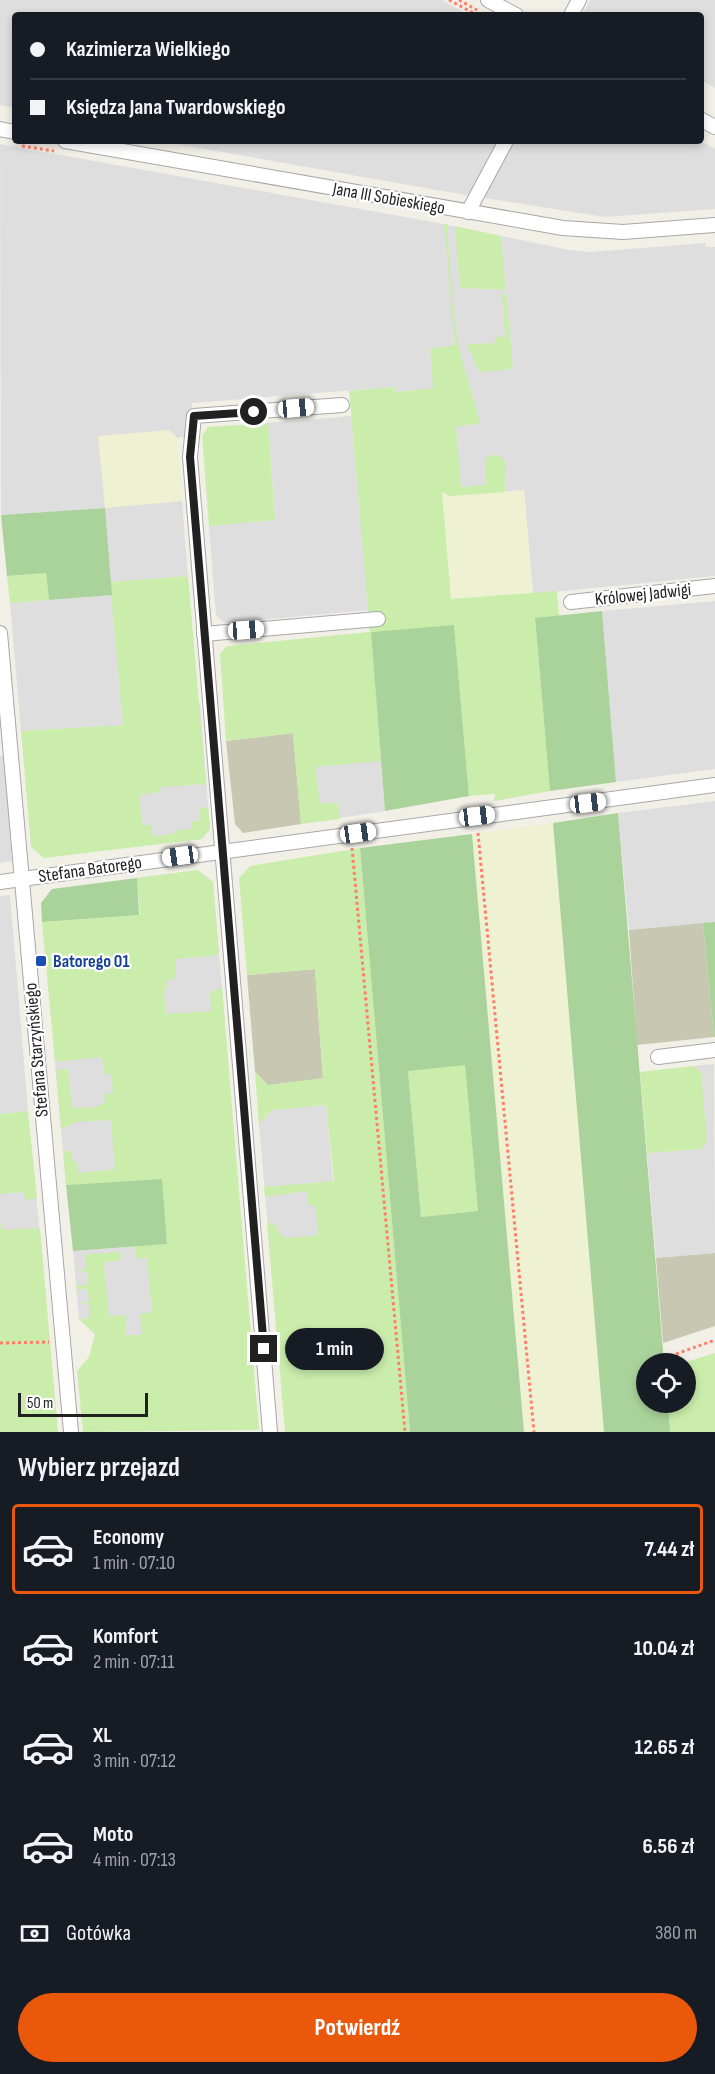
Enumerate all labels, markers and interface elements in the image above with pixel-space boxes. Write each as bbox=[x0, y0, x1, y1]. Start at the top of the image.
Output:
text: Kazimierza Wielkiego bbox=[66, 36, 230, 63]
text: Księdza Jana Twardowskiego bbox=[66, 94, 286, 121]
street label: Jana III Sobieskiego bbox=[330, 178, 447, 219]
car bbox=[277, 397, 315, 419]
route start bbox=[240, 398, 267, 425]
street label: Królowej Jadwigi bbox=[594, 579, 692, 610]
car bbox=[227, 620, 265, 640]
car bbox=[569, 792, 607, 814]
car bbox=[458, 805, 496, 827]
car bbox=[339, 822, 377, 844]
car bbox=[161, 845, 199, 867]
street label: Stefana Batorego bbox=[37, 852, 143, 887]
place label: Batorego 01 bbox=[53, 951, 130, 972]
marker: Batorego 01 bbox=[34, 954, 48, 968]
street label: Stefana Starzyńskiego bbox=[20, 982, 53, 1118]
callout: 1 min bbox=[285, 1328, 384, 1370]
route end bbox=[250, 1335, 277, 1362]
text: 1 min bbox=[316, 1337, 353, 1361]
map controls bbox=[636, 1353, 696, 1413]
button: locate bbox=[636, 1353, 696, 1413]
scale bar bbox=[18, 1390, 148, 1418]
text: 50 m bbox=[27, 1394, 53, 1413]
text: Wybierz przejazd bbox=[18, 1452, 180, 1484]
icon: car bbox=[21, 1522, 75, 1576]
text: Economy bbox=[93, 1524, 164, 1551]
text: 7.44 zł bbox=[644, 1536, 694, 1563]
text: 1 min · 07:10 bbox=[93, 1551, 175, 1575]
icon: car bbox=[21, 1621, 75, 1675]
text: Komfort bbox=[93, 1623, 158, 1650]
text: 10.04 zł bbox=[634, 1635, 694, 1662]
text: 2 min · 07:11 bbox=[93, 1650, 174, 1674]
icon: car bbox=[21, 1720, 75, 1774]
text: XL bbox=[93, 1722, 112, 1749]
text: 12.65 zł bbox=[634, 1734, 694, 1761]
text: 3 min · 07:12 bbox=[93, 1749, 176, 1773]
icon: car bbox=[21, 1819, 75, 1873]
text: Moto bbox=[93, 1821, 133, 1848]
text: 6.56 zł bbox=[643, 1833, 694, 1860]
text: 4 min · 07:13 bbox=[93, 1848, 176, 1872]
icon: cash bbox=[18, 1917, 51, 1950]
text: Gotówka bbox=[66, 1920, 131, 1947]
text: 380 m bbox=[655, 1921, 697, 1945]
button: Potwierdź bbox=[18, 1993, 697, 2062]

